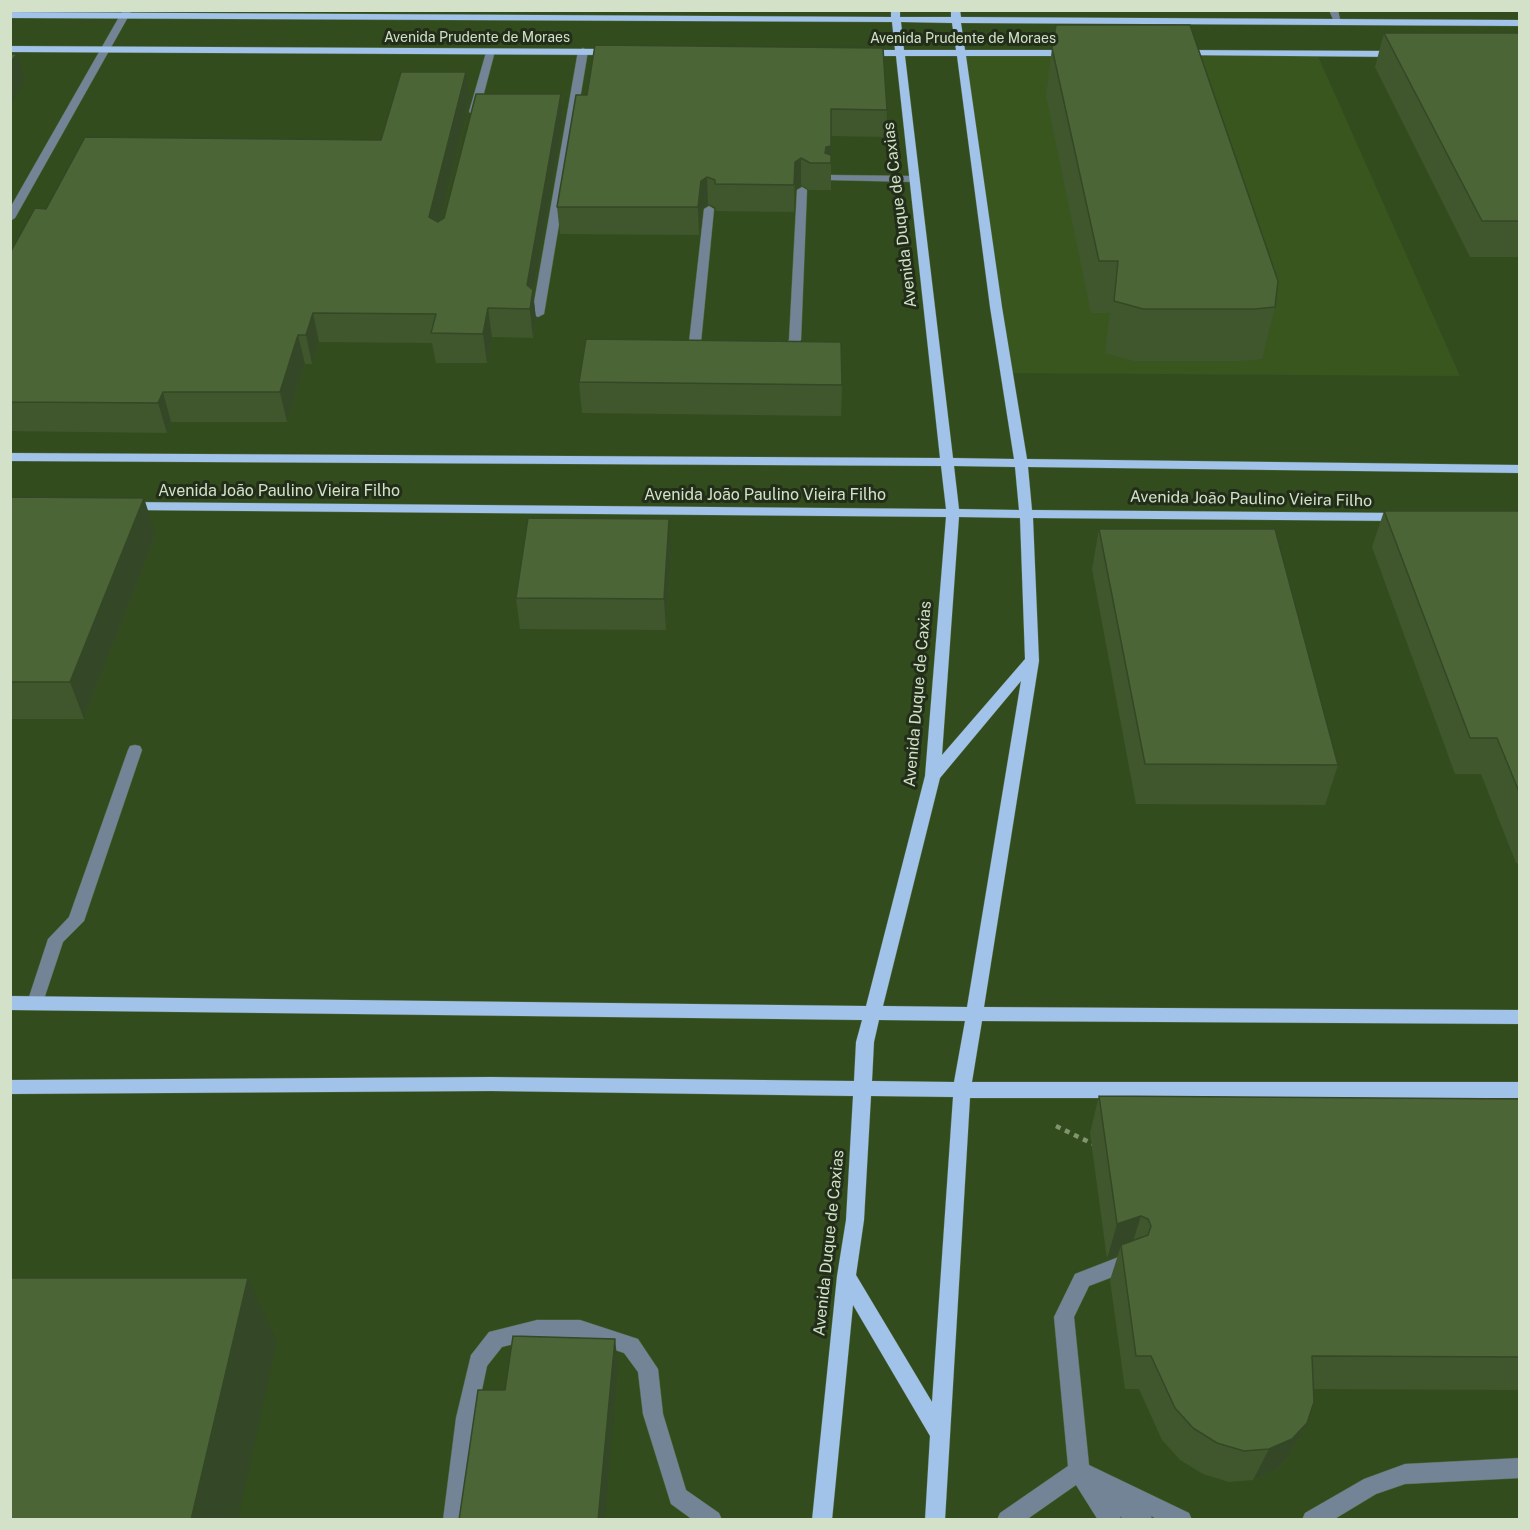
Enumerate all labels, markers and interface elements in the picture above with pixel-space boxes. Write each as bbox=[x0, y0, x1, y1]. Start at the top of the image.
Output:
street label: Avenida Prudente de Moraes bbox=[384, 30, 570, 46]
street label: Avenida Prudente de Moraes bbox=[870, 31, 1056, 47]
street label: Avenida Duque de Caxias bbox=[879, 121, 921, 309]
street label: Avenida João Paulino Vieira Filho bbox=[158, 481, 400, 501]
street label: Avenida João Paulino Vieira Filho bbox=[644, 485, 886, 505]
street label: Avenida João Paulino Vieira Filho bbox=[1130, 487, 1372, 511]
street label: Avenida Duque de Caxias bbox=[900, 600, 936, 788]
street label: Avenida Duque de Caxias bbox=[810, 1149, 848, 1337]

